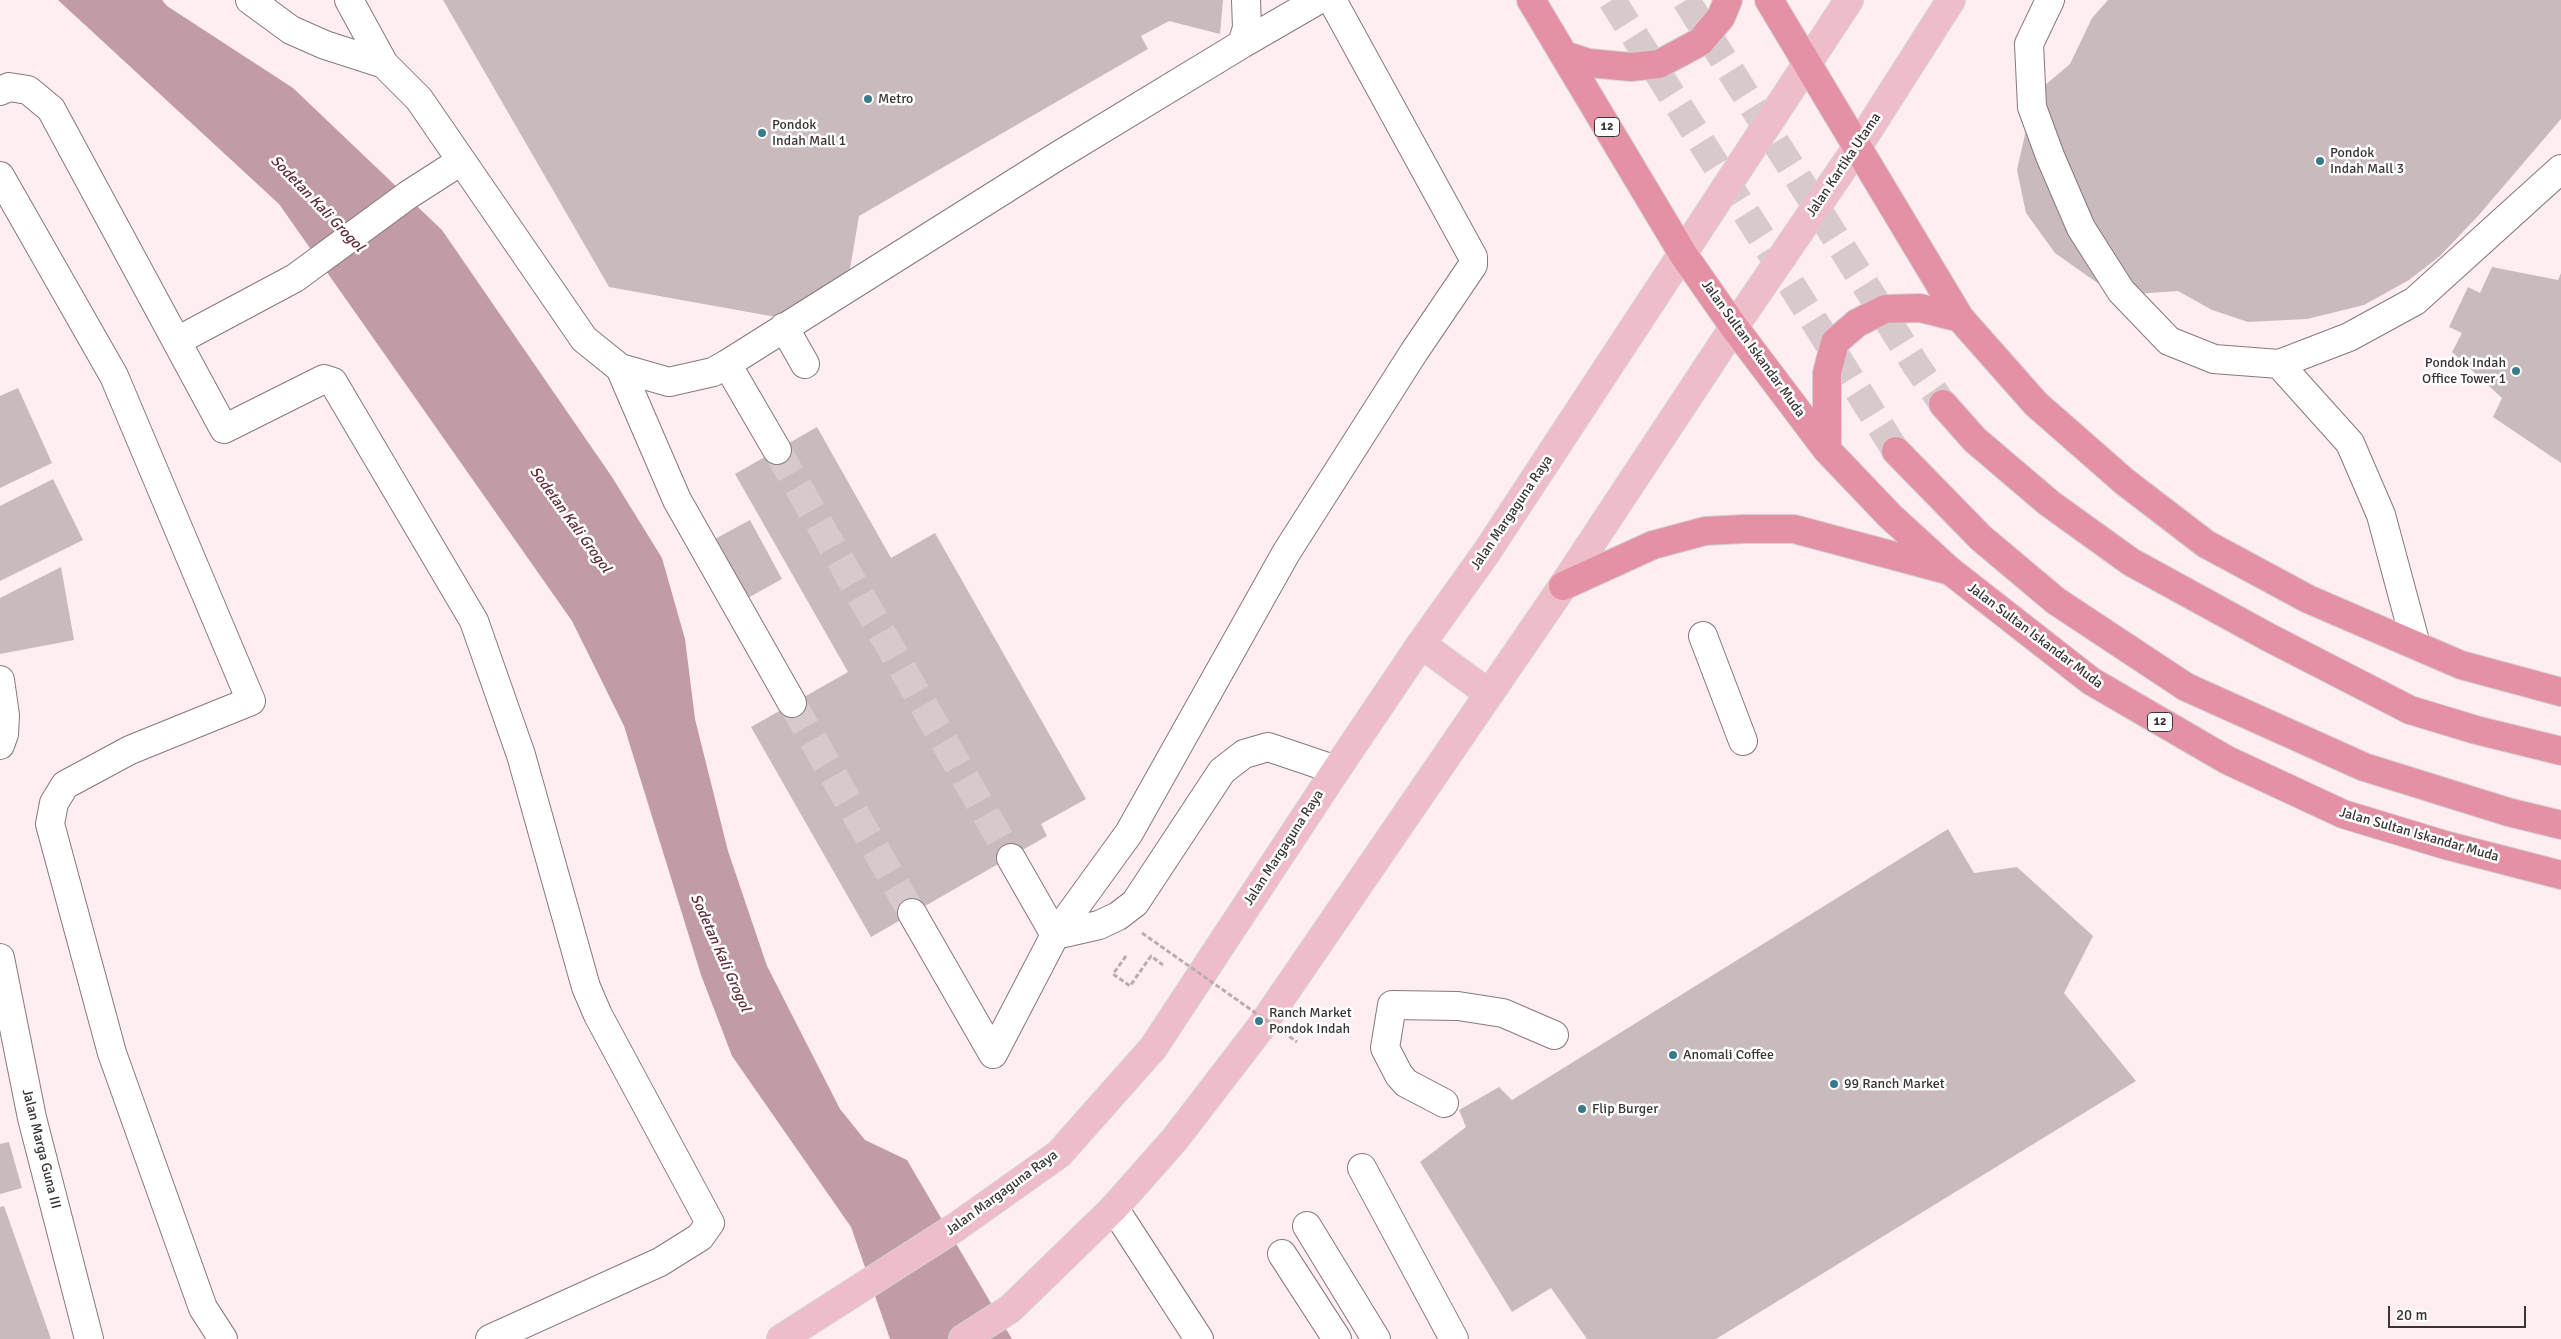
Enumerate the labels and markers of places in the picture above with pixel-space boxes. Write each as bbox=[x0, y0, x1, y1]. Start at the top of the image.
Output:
place label: Metro bbox=[878, 91, 913, 107]
marker: Metro bbox=[862, 93, 874, 105]
place label: Pondok Indah Mall 1 bbox=[772, 117, 846, 150]
marker: Pondok Indah Mall 1 bbox=[756, 127, 768, 139]
place label: Pondok Indah Mall 3 bbox=[2330, 145, 2404, 178]
marker: Pondok Indah Mall 3 bbox=[2314, 155, 2326, 167]
place label: Pondok Indah Office Tower 1 bbox=[2422, 355, 2506, 388]
marker: Pondok Indah Office Tower 1 bbox=[2510, 365, 2522, 377]
place label: Ranch Market Pondok Indah bbox=[1269, 1005, 1352, 1038]
marker: Ranch Market Pondok Indah bbox=[1253, 1015, 1265, 1027]
place label: Anomali Coffee bbox=[1683, 1047, 1774, 1063]
marker: Anomali Coffee bbox=[1667, 1049, 1679, 1061]
place label: 99 Ranch Market bbox=[1844, 1076, 1945, 1092]
marker: 99 Ranch Market bbox=[1828, 1078, 1840, 1090]
place label: Flip Burger bbox=[1592, 1101, 1658, 1117]
marker: Flip Burger bbox=[1576, 1103, 1588, 1115]

